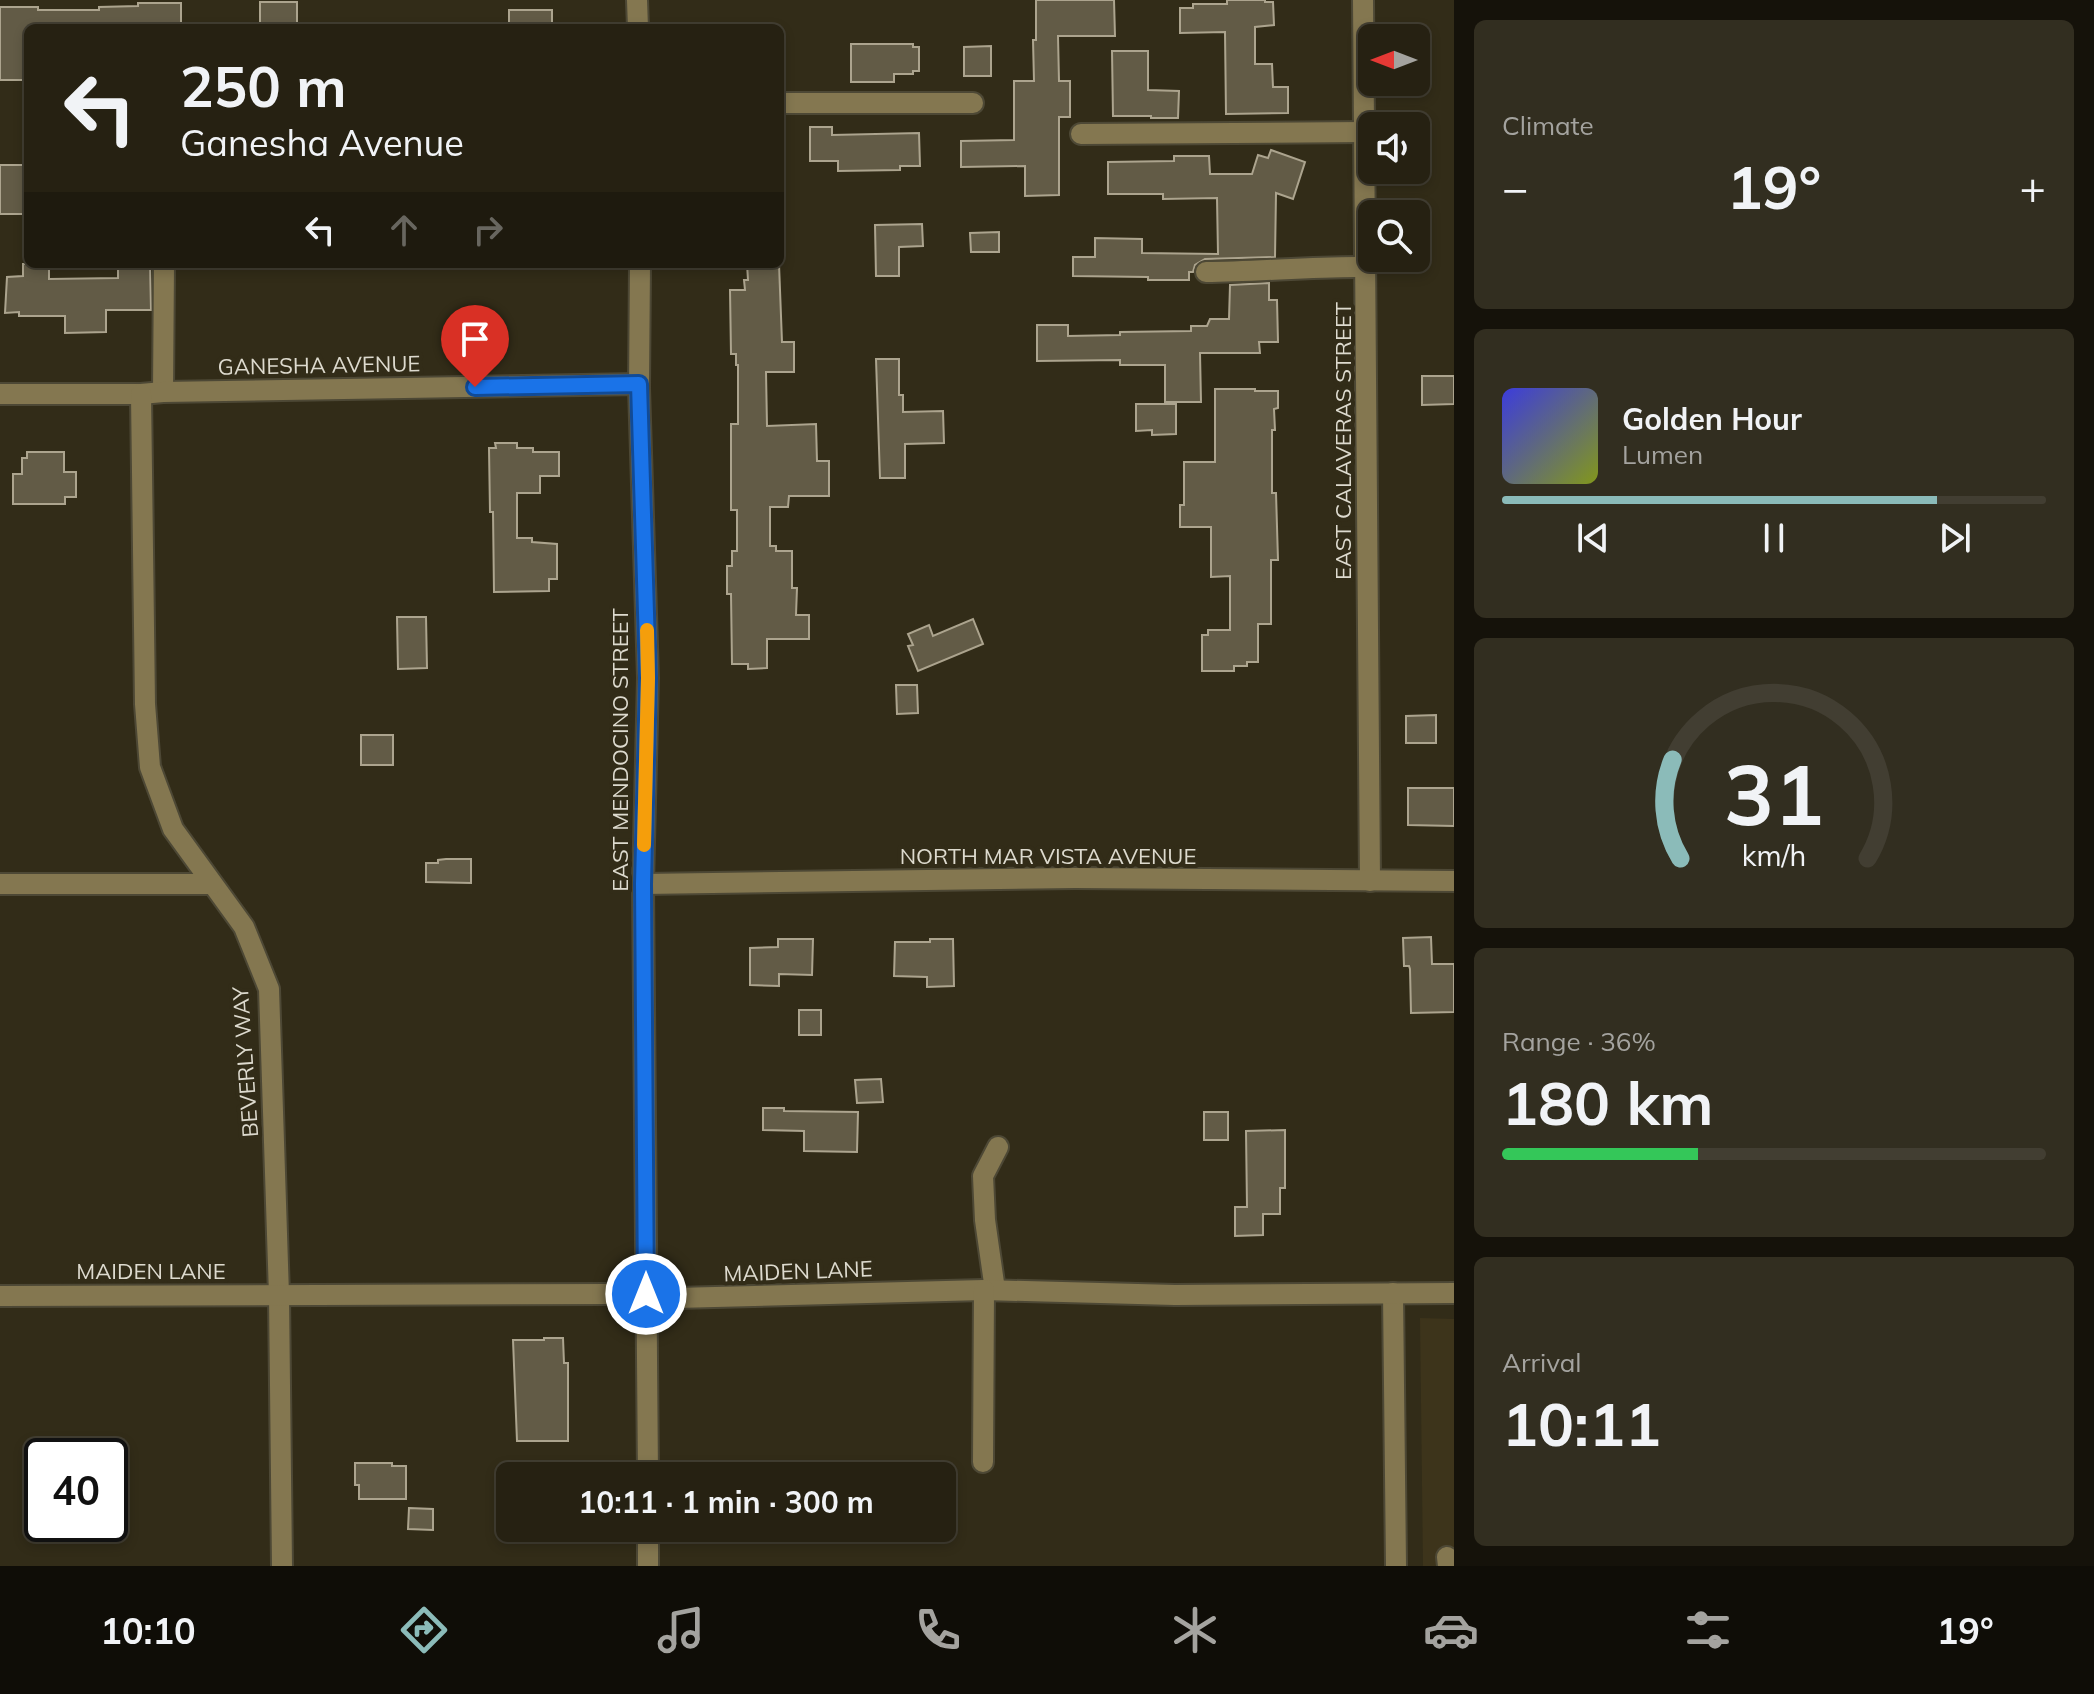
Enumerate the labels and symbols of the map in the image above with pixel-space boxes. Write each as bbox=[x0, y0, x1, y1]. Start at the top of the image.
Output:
north arrow bbox=[1358, 24, 1430, 96]
street label: EAST CALAVERAS STREET bbox=[1329, 302, 1357, 580]
pin bbox=[441, 305, 509, 387]
street label: GANESHA AVENUE bbox=[217, 349, 421, 381]
street label: EAST MENDOCINO STREET bbox=[606, 608, 634, 892]
street label: NORTH MAR VISTA AVENUE bbox=[900, 842, 1196, 870]
street label: BEVERLY WAY bbox=[226, 985, 264, 1138]
position arrow bbox=[604, 1252, 688, 1336]
street label: MAIDEN LANE bbox=[723, 1254, 873, 1288]
street label: MAIDEN LANE bbox=[76, 1257, 226, 1285]
speed limit sign: 40 bbox=[24, 1438, 128, 1542]

